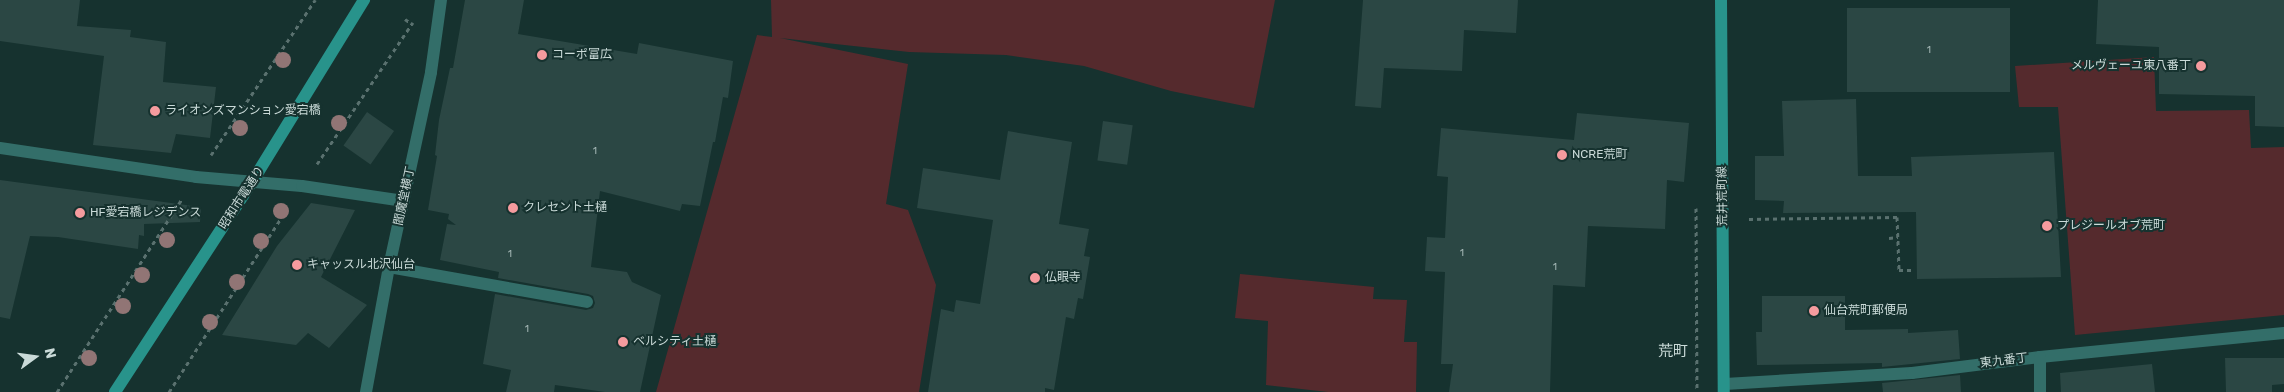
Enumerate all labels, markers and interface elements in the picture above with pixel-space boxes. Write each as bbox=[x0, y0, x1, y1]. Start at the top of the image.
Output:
house number: 1 bbox=[1927, 45, 1931, 57]
place label: コーポ富広 bbox=[552, 48, 612, 62]
marker: コーポ富広 bbox=[536, 49, 548, 61]
place label: メルヴェーユ東八番丁 bbox=[2071, 59, 2191, 73]
marker: メルヴェーユ東八番丁 bbox=[2195, 60, 2207, 72]
place label: ライオンズマンション愛宕橋 bbox=[165, 104, 321, 118]
marker: ライオンズマンション愛宕橋 bbox=[149, 105, 161, 117]
house number: 1 bbox=[593, 146, 597, 158]
place label: NCRE荒町 bbox=[1572, 148, 1627, 162]
marker: NCRE荒町 bbox=[1556, 149, 1568, 161]
street label: 昭和市電通り bbox=[216, 164, 268, 232]
street label: 閻魔堂横丁 bbox=[392, 165, 418, 227]
street label: 荒井荒町線 bbox=[1715, 166, 1731, 226]
place label: クレセント土樋 bbox=[523, 201, 607, 215]
marker: クレセント土樋 bbox=[507, 202, 519, 214]
place label: HF愛宕橋レジデンス bbox=[90, 206, 202, 220]
marker: HF愛宕橋レジデンス bbox=[74, 207, 86, 219]
place label: プレジールオブ荒町 bbox=[2057, 219, 2165, 233]
marker: プレジールオブ荒町 bbox=[2041, 220, 2053, 232]
house number: 1 bbox=[1460, 248, 1464, 260]
house number: 1 bbox=[508, 249, 512, 261]
place label: キャッスル北沢仙台 bbox=[307, 258, 415, 272]
marker: キャッスル北沢仙台 bbox=[291, 259, 303, 271]
house number: 1 bbox=[1553, 262, 1557, 274]
place label: 仏眼寺 bbox=[1045, 271, 1081, 285]
marker: 仏眼寺 bbox=[1029, 272, 1041, 284]
place label: 仙台荒町郵便局 bbox=[1824, 304, 1908, 318]
marker: 仙台荒町郵便局 bbox=[1808, 305, 1820, 317]
house number: 1 bbox=[525, 324, 529, 336]
north arrow bbox=[10, 332, 60, 382]
place label: ベルシティ土樋 bbox=[633, 335, 717, 349]
marker: ベルシティ土樋 bbox=[617, 336, 629, 348]
district label: 荒町 bbox=[1658, 343, 1688, 361]
text: N bbox=[41, 346, 60, 360]
street label: 東九番丁 bbox=[1979, 351, 2029, 371]

